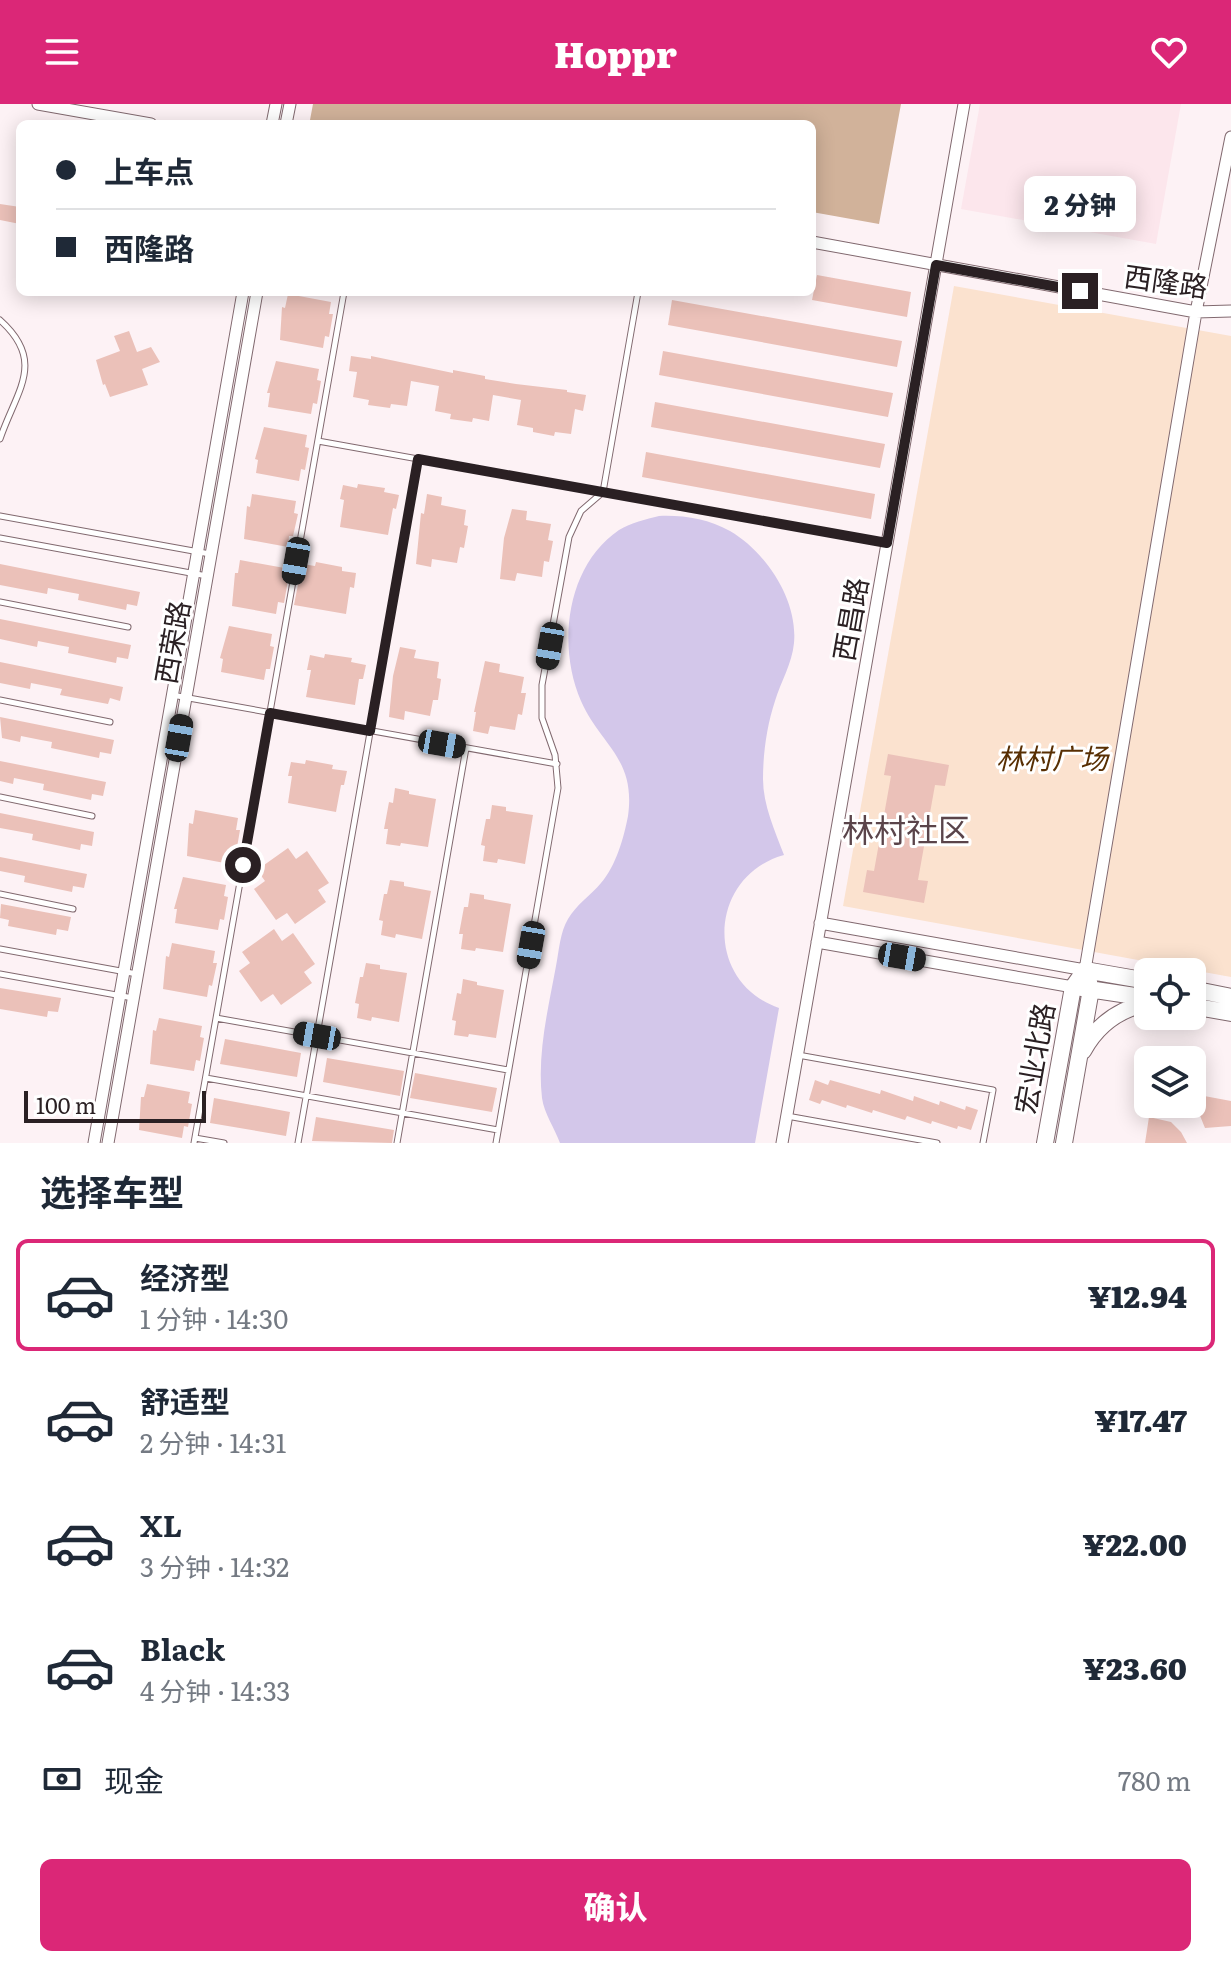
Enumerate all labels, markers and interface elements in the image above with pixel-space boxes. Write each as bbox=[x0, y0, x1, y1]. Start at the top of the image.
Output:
text: Hoppr bbox=[554, 26, 677, 79]
icon: menu bbox=[40, 30, 84, 74]
icon: heart bbox=[1147, 30, 1191, 74]
text: 上车点 bbox=[104, 148, 194, 192]
callout: 2 分钟 bbox=[1024, 175, 1136, 231]
text: 2 分钟 bbox=[1044, 184, 1116, 223]
text: 西隆路 bbox=[104, 225, 194, 269]
street label: 西隆路 bbox=[1121, 253, 1211, 307]
route end bbox=[1062, 273, 1098, 309]
car bbox=[280, 535, 312, 587]
street label: 西昌路 bbox=[821, 574, 877, 664]
street label: 西荣路 bbox=[143, 597, 199, 687]
car bbox=[534, 620, 566, 672]
car bbox=[163, 712, 195, 764]
car bbox=[416, 728, 468, 760]
park label: 林村广场 bbox=[996, 736, 1110, 778]
district label: 林村社区 bbox=[842, 804, 970, 852]
route start bbox=[225, 847, 261, 883]
car bbox=[515, 919, 547, 971]
car bbox=[876, 941, 928, 973]
map controls bbox=[1134, 958, 1206, 1118]
button: locate bbox=[1134, 958, 1206, 1030]
street label: 宏业北路 bbox=[1003, 999, 1063, 1117]
car bbox=[291, 1020, 343, 1052]
button: layers bbox=[1134, 1046, 1206, 1118]
scale bar bbox=[24, 1087, 206, 1123]
text: 100 m bbox=[36, 1088, 96, 1121]
text: 选择车型 bbox=[40, 1164, 184, 1217]
text: 经济型 bbox=[140, 1254, 230, 1298]
icon: car bbox=[44, 1259, 116, 1331]
text: ¥12.94 bbox=[1088, 1273, 1187, 1317]
text: 1 分钟 · 14:30 bbox=[140, 1298, 288, 1337]
text: 舒适型 bbox=[140, 1378, 230, 1422]
icon: car bbox=[44, 1383, 116, 1455]
text: ¥17.47 bbox=[1094, 1397, 1187, 1441]
text: 2 分钟 · 14:31 bbox=[140, 1422, 286, 1461]
text: XL bbox=[140, 1502, 182, 1546]
icon: car bbox=[44, 1507, 116, 1579]
text: ¥22.00 bbox=[1082, 1521, 1187, 1565]
text: 3 分钟 · 14:32 bbox=[140, 1546, 289, 1585]
text: Black bbox=[140, 1626, 225, 1670]
icon: car bbox=[44, 1631, 116, 1703]
text: ¥23.60 bbox=[1083, 1645, 1187, 1689]
text: 4 分钟 · 14:33 bbox=[140, 1670, 290, 1709]
icon: cash bbox=[40, 1757, 84, 1801]
text: 现金 bbox=[104, 1757, 164, 1801]
text: 780 m bbox=[1118, 1760, 1191, 1799]
button: 确认 bbox=[40, 1859, 1191, 1951]

